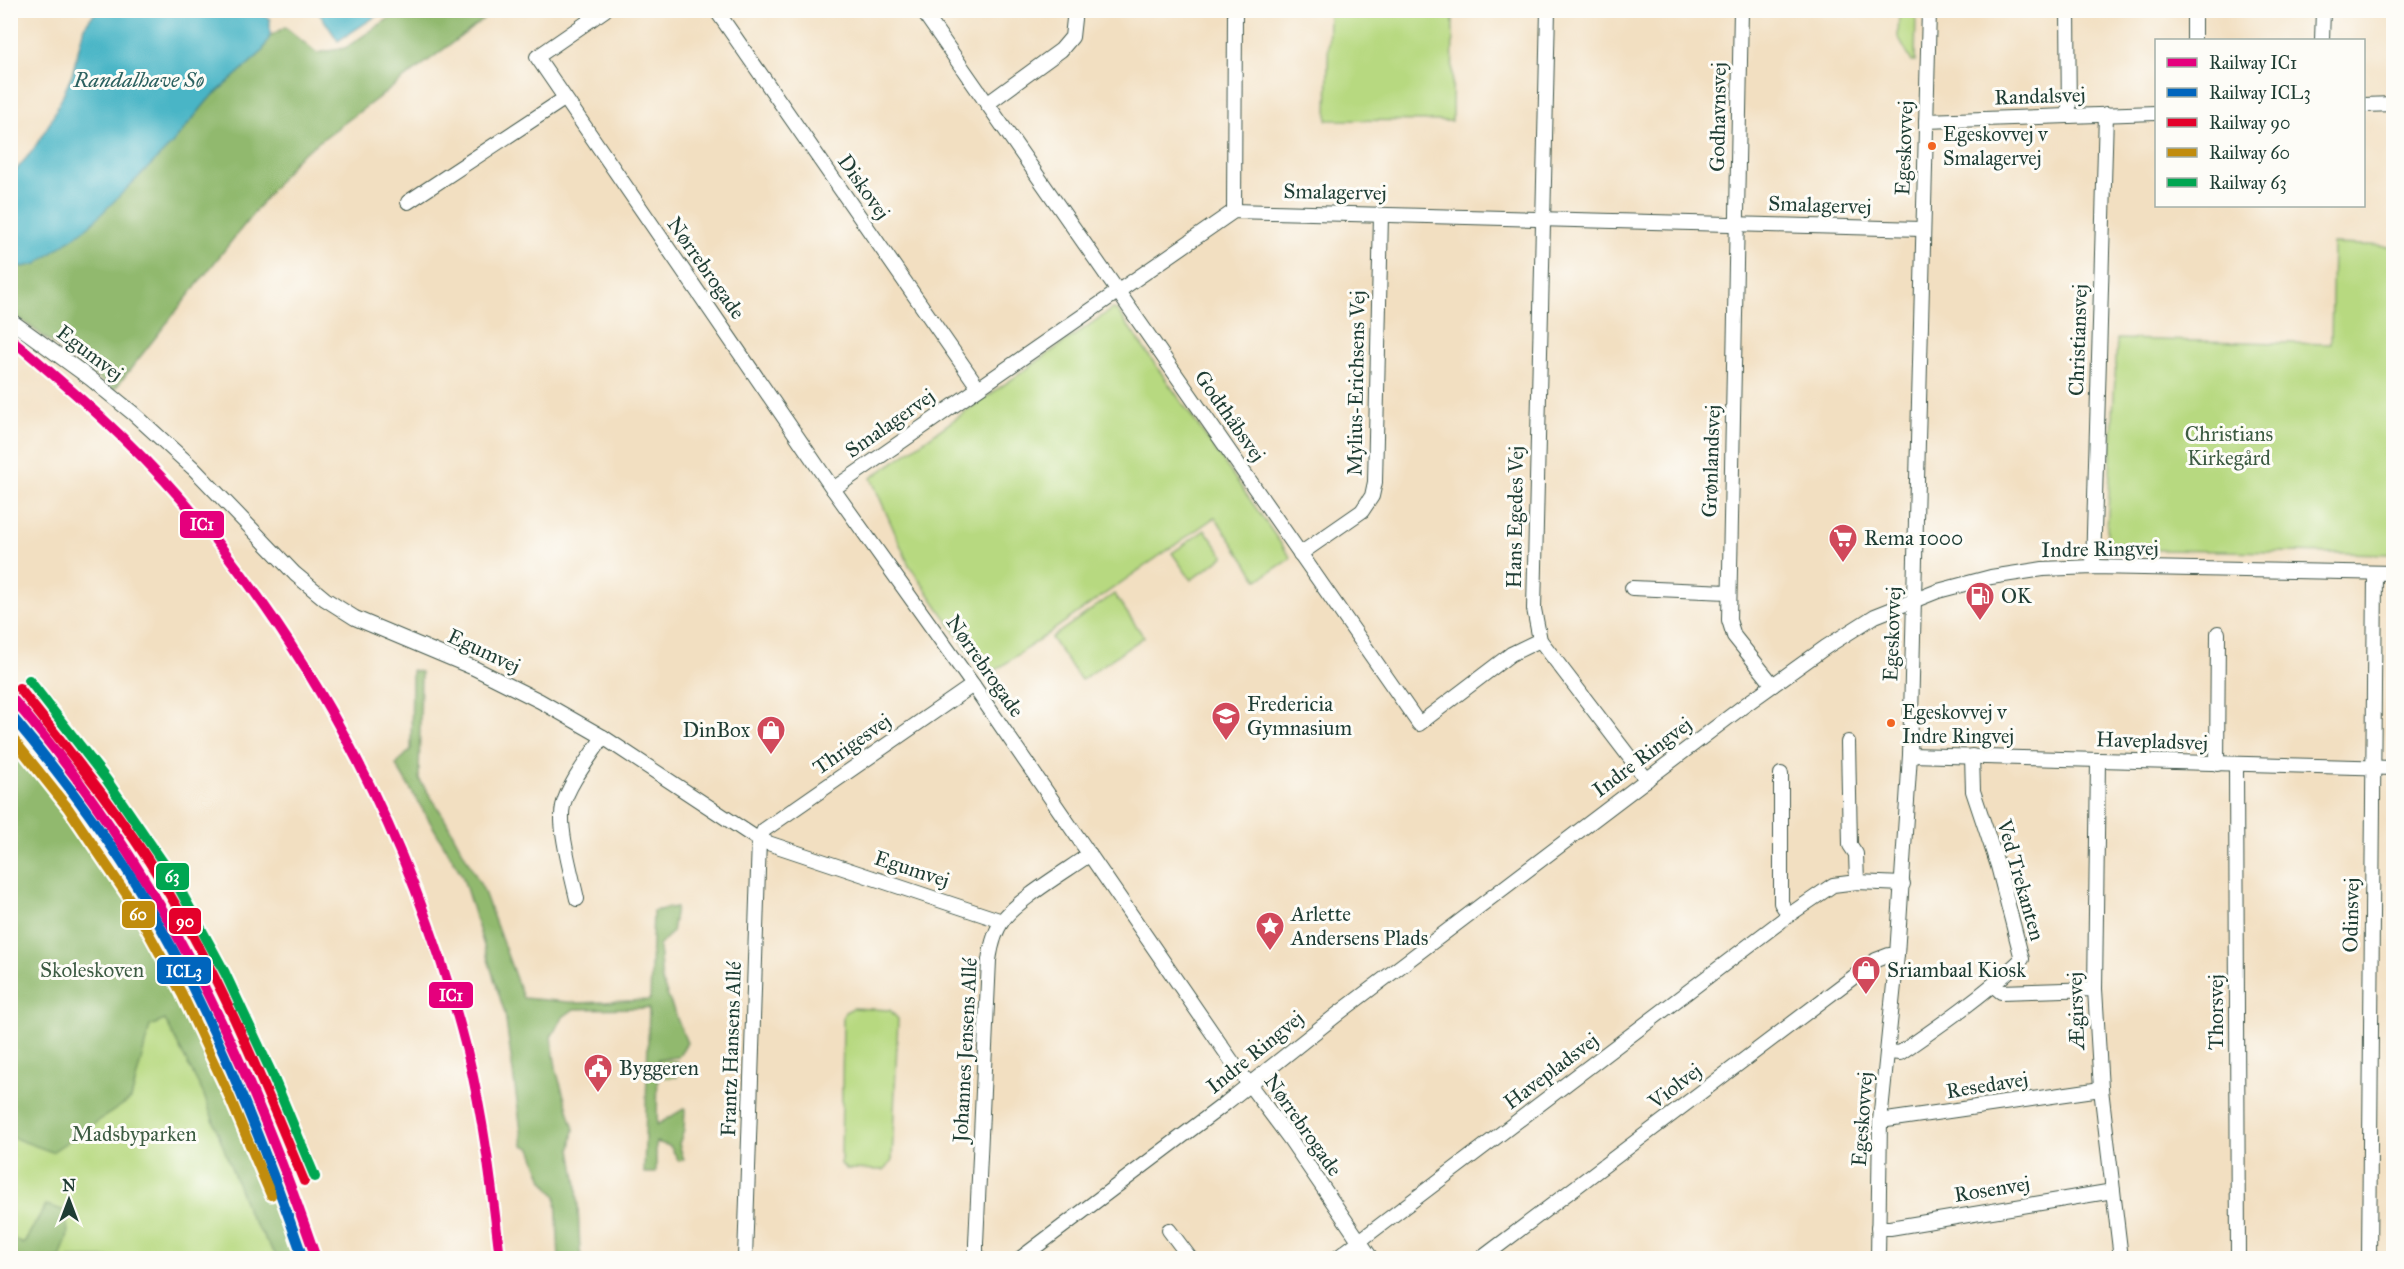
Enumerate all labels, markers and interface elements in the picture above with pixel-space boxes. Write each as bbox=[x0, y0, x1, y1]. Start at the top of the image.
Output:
legend bbox=[2155, 39, 2365, 207]
text: Railway IC1 bbox=[2209, 52, 2297, 74]
street label: Godhavnsvej bbox=[1704, 62, 1732, 172]
water label: Randalhave Sø bbox=[73, 66, 204, 93]
street label: Randalsvej bbox=[1994, 81, 2086, 111]
text: Railway ICL3 bbox=[2209, 82, 2311, 104]
street label: Egeskovvej bbox=[1889, 100, 1919, 196]
text: Railway 90 bbox=[2209, 112, 2290, 134]
place label: Egeskovvej v Smalagervej bbox=[1943, 122, 2049, 171]
marker: Egeskovvej v Smalagervej bbox=[1926, 140, 1938, 152]
text: Railway 60 bbox=[2209, 142, 2290, 164]
street label: Diskovej bbox=[832, 149, 896, 225]
text: Railway 63 bbox=[2209, 172, 2287, 194]
street label: Smalagervej bbox=[1283, 178, 1387, 206]
street label: Smalagervej bbox=[1768, 190, 1872, 220]
street label: Nørrebrogade bbox=[661, 212, 751, 324]
street label: Christiansvej bbox=[2063, 284, 2093, 396]
street label: Mylius-Erichsens Vej bbox=[1341, 290, 1371, 476]
street label: Egumvej bbox=[51, 319, 129, 387]
street label: Godthåbsvej bbox=[1189, 365, 1271, 467]
street label: Smalagervej bbox=[840, 383, 940, 463]
street label: Grønlandsvej bbox=[1696, 404, 1726, 518]
park label: Christians Kirkegård bbox=[2185, 421, 2273, 471]
street label: Hans Egedes Vej bbox=[1501, 445, 1529, 589]
line badge: IC1 bbox=[179, 510, 225, 539]
text: IC1 bbox=[190, 515, 215, 534]
supermarket icon: Rema 1000 bbox=[1827, 522, 1859, 564]
place label: Rema 1000 bbox=[1864, 525, 1963, 551]
street label: Indre Ringvej bbox=[2041, 535, 2159, 563]
fuel station icon: OK bbox=[1964, 580, 1996, 622]
place label: OK bbox=[2001, 583, 2033, 609]
street label: Egeskovvej bbox=[1877, 586, 1907, 682]
street label: Nørrebrogade bbox=[940, 610, 1030, 722]
street label: Egumvej bbox=[443, 623, 525, 679]
place label: Fredericia Gymnasium bbox=[1247, 691, 1353, 741]
school or university icon: Fredericia Gymnasium bbox=[1210, 700, 1242, 742]
place label: Egeskovvej v Indre Ringvej bbox=[1902, 700, 2014, 749]
street label: Thrigesvej bbox=[808, 708, 896, 780]
street label: Indre Ringvej bbox=[1587, 711, 1697, 803]
shop icon: DinBox bbox=[755, 714, 787, 756]
place label: DinBox bbox=[682, 717, 751, 743]
marker: Egeskovvej v Indre Ringvej bbox=[1885, 717, 1897, 729]
street label: Havepladsvej bbox=[2095, 726, 2209, 756]
street label: Ved Trekanten bbox=[1991, 816, 2051, 943]
street label: Egumvej bbox=[871, 845, 953, 893]
line badge: 63 bbox=[155, 862, 190, 891]
text: 63 bbox=[165, 867, 179, 887]
street label: Odinsvej bbox=[2337, 877, 2365, 953]
line badge: 60 bbox=[121, 900, 156, 929]
place label: Arlette Andersens Plads bbox=[1290, 901, 1428, 951]
text: 60 bbox=[129, 905, 147, 924]
line badge: 90 bbox=[168, 907, 202, 935]
place icon: Arlette Andersens Plads bbox=[1254, 910, 1286, 952]
text: 90 bbox=[176, 912, 194, 932]
shop icon: Sriambaal Kiosk bbox=[1850, 954, 1882, 996]
line badge: ICL3 bbox=[156, 956, 212, 985]
park label: Skoleskoven bbox=[40, 957, 144, 983]
street label: Johannes Jensens Allé bbox=[947, 957, 983, 1145]
place label: Sriambaal Kiosk bbox=[1887, 957, 2026, 983]
street label: Frantz Hansens Allé bbox=[715, 961, 747, 1137]
text: ICL3 bbox=[166, 962, 202, 982]
street label: Ægirsvej bbox=[2062, 971, 2090, 1052]
street label: Thorsvej bbox=[2203, 974, 2229, 1050]
line badge: IC1 bbox=[428, 981, 474, 1009]
text: IC1 bbox=[439, 986, 464, 1005]
street label: Indre Ringvej bbox=[1201, 1005, 1309, 1099]
street label: Havepladsvej bbox=[1498, 1027, 1604, 1115]
public building icon: Byggeren bbox=[582, 1052, 614, 1094]
place label: Byggeren bbox=[619, 1055, 699, 1081]
street label: Violvej bbox=[1642, 1058, 1707, 1115]
street label: Resedavej bbox=[1944, 1066, 2030, 1104]
street label: Nørrebrogade bbox=[1258, 1069, 1348, 1181]
street label: Egeskovvej bbox=[1846, 1071, 1878, 1167]
park label: Madsbyparken bbox=[71, 1121, 197, 1147]
north arrow bbox=[39, 1170, 99, 1230]
street label: Rosenvej bbox=[1952, 1170, 2032, 1208]
text: N bbox=[62, 1176, 76, 1195]

